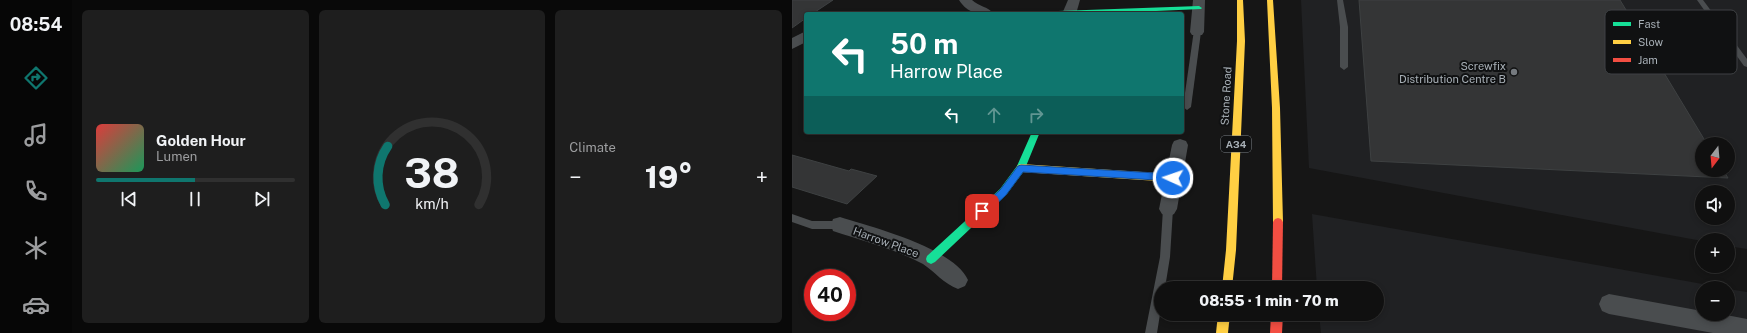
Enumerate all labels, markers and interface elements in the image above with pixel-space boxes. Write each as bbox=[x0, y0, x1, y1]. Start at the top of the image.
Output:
legend bbox=[1605, 10, 1737, 74]
text: 08:54 bbox=[10, 14, 62, 35]
text: Fast bbox=[1638, 18, 1660, 30]
text: 50 m bbox=[890, 27, 958, 60]
icon: left bbox=[824, 28, 876, 80]
text: Slow bbox=[1638, 36, 1664, 48]
text: Jam bbox=[1638, 54, 1658, 66]
place label: Screwfix Distribution Centre B bbox=[1399, 60, 1506, 85]
text: Harrow Place bbox=[890, 61, 1003, 82]
icon: directions bbox=[22, 64, 50, 92]
street label: Stone Road bbox=[1218, 66, 1234, 126]
marker: Screwfix Distribution Centre B bbox=[1509, 67, 1519, 77]
icon: left bbox=[941, 104, 963, 126]
icon: ahead bbox=[983, 104, 1005, 126]
icon: right bbox=[1025, 104, 1047, 126]
icon: music bbox=[22, 121, 50, 149]
text: Golden Hour bbox=[156, 132, 246, 149]
road number: A34 bbox=[1221, 136, 1251, 152]
north arrow bbox=[1695, 137, 1735, 177]
map controls bbox=[1695, 137, 1735, 321]
text: Climate bbox=[569, 140, 616, 155]
text: 38 bbox=[404, 147, 460, 196]
text: Lumen bbox=[156, 149, 197, 164]
position arrow bbox=[1152, 157, 1194, 199]
text: 19° bbox=[645, 159, 693, 195]
text: − bbox=[569, 164, 582, 190]
text: + bbox=[756, 164, 768, 190]
icon: phone bbox=[22, 177, 50, 205]
button: sound bbox=[1695, 185, 1735, 225]
icon: previous bbox=[118, 188, 140, 210]
icon: pause bbox=[184, 188, 206, 210]
icon: next bbox=[251, 188, 273, 210]
text: km/h bbox=[415, 194, 449, 211]
pin bbox=[965, 194, 999, 228]
icon: arrive bbox=[971, 200, 993, 222]
street label: Harrow Place bbox=[852, 225, 920, 259]
button: + bbox=[1695, 233, 1735, 273]
icon: climate bbox=[22, 234, 50, 262]
speed limit sign: 40 bbox=[804, 269, 856, 321]
button: − bbox=[1695, 281, 1735, 321]
icon: car bbox=[22, 291, 50, 319]
text: 08:55 · 1 min · 70 m bbox=[1199, 292, 1339, 309]

